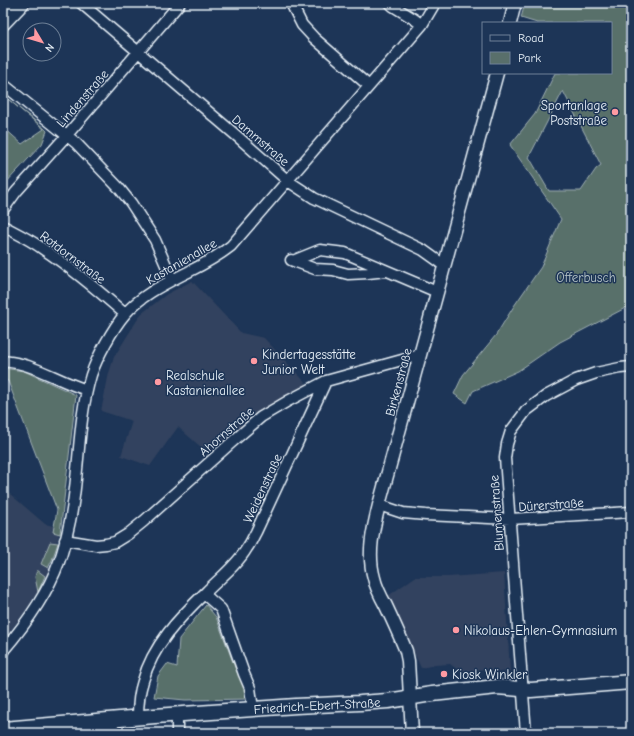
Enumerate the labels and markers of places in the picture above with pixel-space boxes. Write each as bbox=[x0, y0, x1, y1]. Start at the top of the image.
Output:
place label: Sportanlage Poststraße bbox=[541, 98, 607, 128]
marker: Sportanlage Poststraße bbox=[610, 107, 620, 117]
place label: Kindertagesstätte Junior Welt bbox=[262, 347, 356, 377]
marker: Kindertagesstätte Junior Welt bbox=[249, 356, 259, 366]
place label: Realschule Kastanienallee bbox=[166, 368, 245, 398]
marker: Realschule Kastanienallee bbox=[153, 377, 163, 387]
place label: Nikolaus-Ehlen-Gymnasium bbox=[464, 623, 617, 638]
marker: Nikolaus-Ehlen-Gymnasium bbox=[451, 625, 461, 635]
place label: Kiosk Winkler bbox=[452, 667, 528, 682]
marker: Kiosk Winkler bbox=[439, 669, 449, 679]

